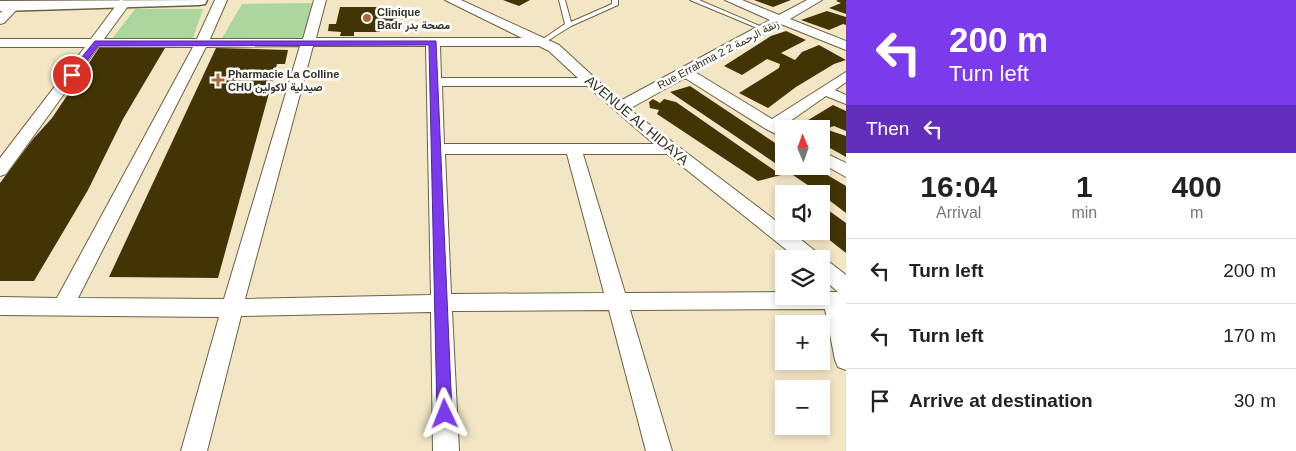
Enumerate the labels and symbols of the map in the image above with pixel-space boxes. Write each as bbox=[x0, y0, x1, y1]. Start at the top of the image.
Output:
place label: Clinique Badr مصحة بدر bbox=[377, 6, 450, 32]
marker: Clinique Badr مصحة بدر bbox=[361, 12, 373, 24]
street label: Rue Errahma 2 2 زنقة الرحمة bbox=[655, 17, 781, 92]
pin bbox=[51, 54, 93, 96]
place label: Pharmacie La Colline CHU صيدلية لاكولين bbox=[228, 68, 339, 94]
street label: AVENUE AL HIDAYA bbox=[582, 72, 693, 168]
marker: Pharmacie La Colline CHU صيدلية لاكولين bbox=[212, 74, 224, 86]
north arrow bbox=[775, 120, 830, 175]
position arrow bbox=[418, 387, 470, 439]

